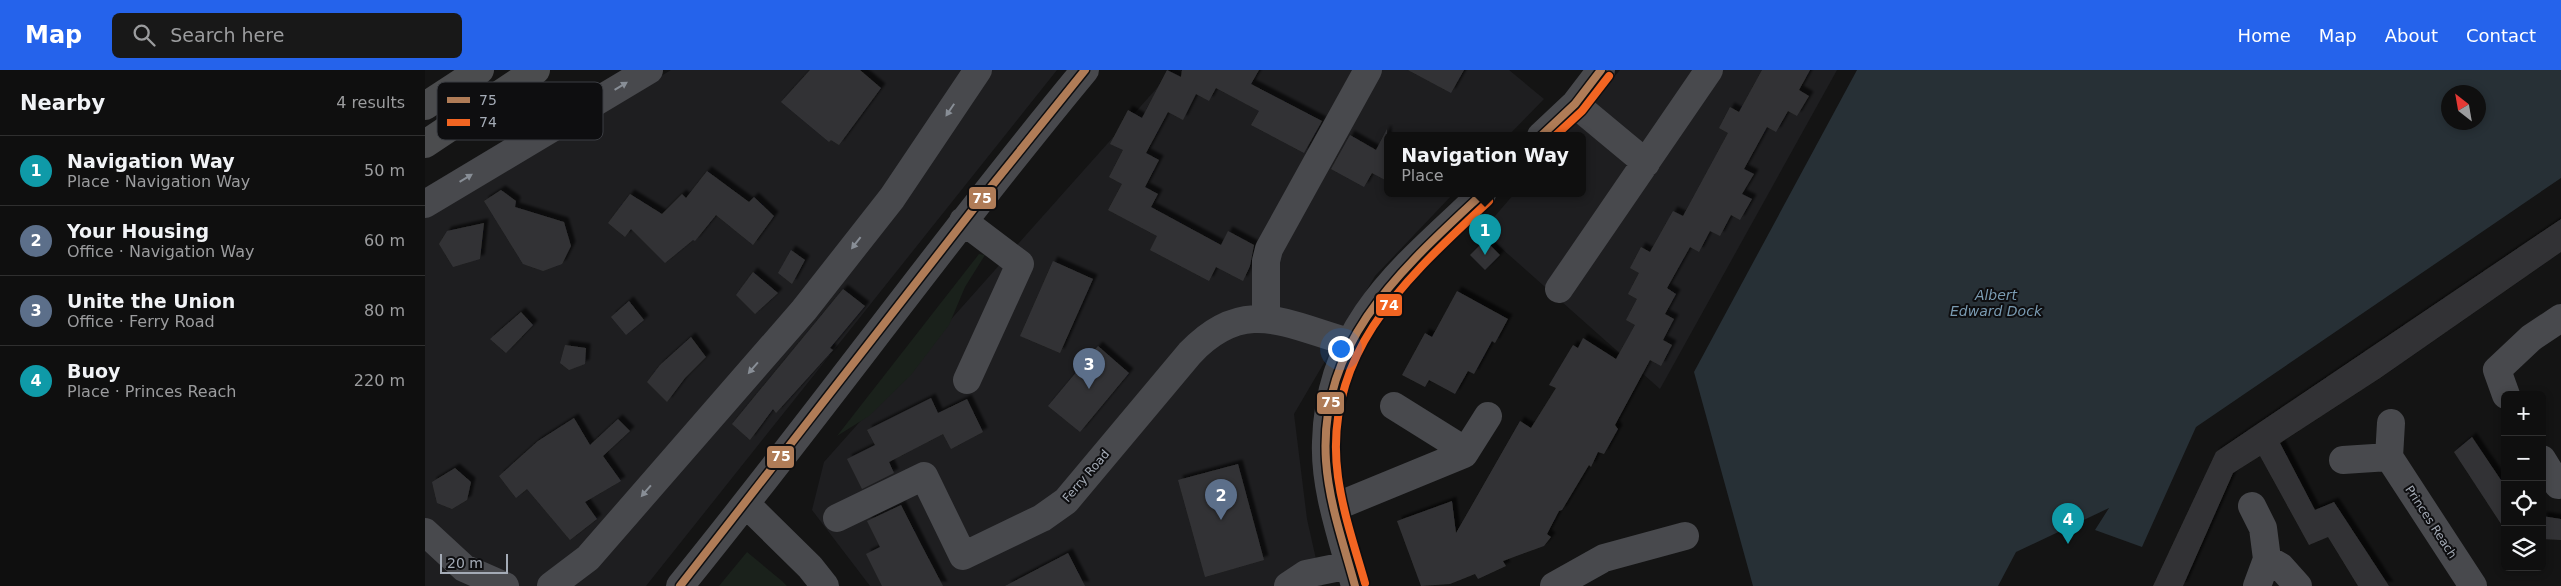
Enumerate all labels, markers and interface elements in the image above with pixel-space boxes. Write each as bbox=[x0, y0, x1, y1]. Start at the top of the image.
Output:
search box bbox=[112, 13, 462, 58]
text: Map bbox=[25, 21, 82, 49]
icon: search bbox=[130, 21, 158, 49]
text: Search here bbox=[170, 24, 284, 46]
text: Home bbox=[2238, 25, 2291, 46]
text: Map bbox=[2319, 25, 2357, 46]
text: About bbox=[2385, 25, 2438, 46]
text: Contact bbox=[2466, 25, 2536, 46]
legend bbox=[437, 82, 603, 140]
one-way arrow bbox=[615, 82, 628, 91]
north arrow bbox=[2441, 85, 2486, 130]
text: Nearby bbox=[20, 91, 105, 115]
text: 75 bbox=[479, 92, 497, 108]
text: 4 results bbox=[336, 93, 405, 112]
one-way arrow bbox=[946, 104, 955, 117]
text: 74 bbox=[479, 114, 497, 130]
popup bbox=[1384, 132, 1586, 197]
text: Navigation Way bbox=[1401, 144, 1569, 166]
text: Navigation Way bbox=[67, 150, 235, 172]
text: 1 bbox=[30, 161, 42, 180]
text: 50 m bbox=[364, 161, 405, 180]
text: Place bbox=[1401, 166, 1444, 185]
text: Place · Navigation Way bbox=[67, 172, 250, 191]
one-way arrow bbox=[459, 174, 474, 182]
line badge: 75 bbox=[968, 186, 997, 210]
text: 75 bbox=[972, 190, 992, 206]
pin: 1 bbox=[1469, 214, 1501, 255]
text: Your Housing bbox=[67, 220, 209, 242]
text: 2 bbox=[30, 231, 42, 250]
text: 60 m bbox=[364, 231, 405, 250]
one-way arrow bbox=[851, 236, 862, 249]
text: Office · Navigation Way bbox=[67, 242, 254, 261]
water label: Albert Edward Dock bbox=[1950, 287, 2043, 319]
text: Unite the Union bbox=[67, 290, 235, 312]
line badge: 74 bbox=[1375, 293, 1403, 317]
text: 74 bbox=[1379, 297, 1399, 313]
text: 3 bbox=[30, 301, 42, 320]
text: 80 m bbox=[364, 301, 405, 320]
text: Office · Ferry Road bbox=[67, 312, 215, 331]
your location bbox=[1328, 336, 1354, 362]
pin: 3 bbox=[1073, 348, 1105, 389]
text: Buoy bbox=[67, 360, 120, 382]
one-way arrow bbox=[747, 362, 759, 374]
text: 4 bbox=[30, 371, 42, 390]
text: 220 m bbox=[354, 371, 405, 390]
text: Place · Princes Reach bbox=[67, 382, 236, 401]
line badge: 75 bbox=[1316, 391, 1345, 415]
map controls bbox=[2501, 391, 2546, 571]
button: + bbox=[2501, 391, 2546, 436]
text: 75 bbox=[1321, 394, 1341, 410]
button: − bbox=[2501, 436, 2546, 481]
line badge: 75 bbox=[766, 445, 795, 469]
street label: Ferry Road bbox=[1060, 447, 1112, 505]
text: 75 bbox=[771, 448, 791, 464]
pin: 2 bbox=[1205, 479, 1237, 520]
button: locate bbox=[2501, 481, 2546, 526]
street label: Princes Reach bbox=[2402, 483, 2460, 561]
one-way arrow bbox=[641, 484, 652, 497]
pin: 4 bbox=[2052, 503, 2084, 544]
button: layers bbox=[2501, 526, 2546, 571]
scale bar bbox=[440, 551, 507, 574]
text: 20 m bbox=[447, 555, 483, 571]

